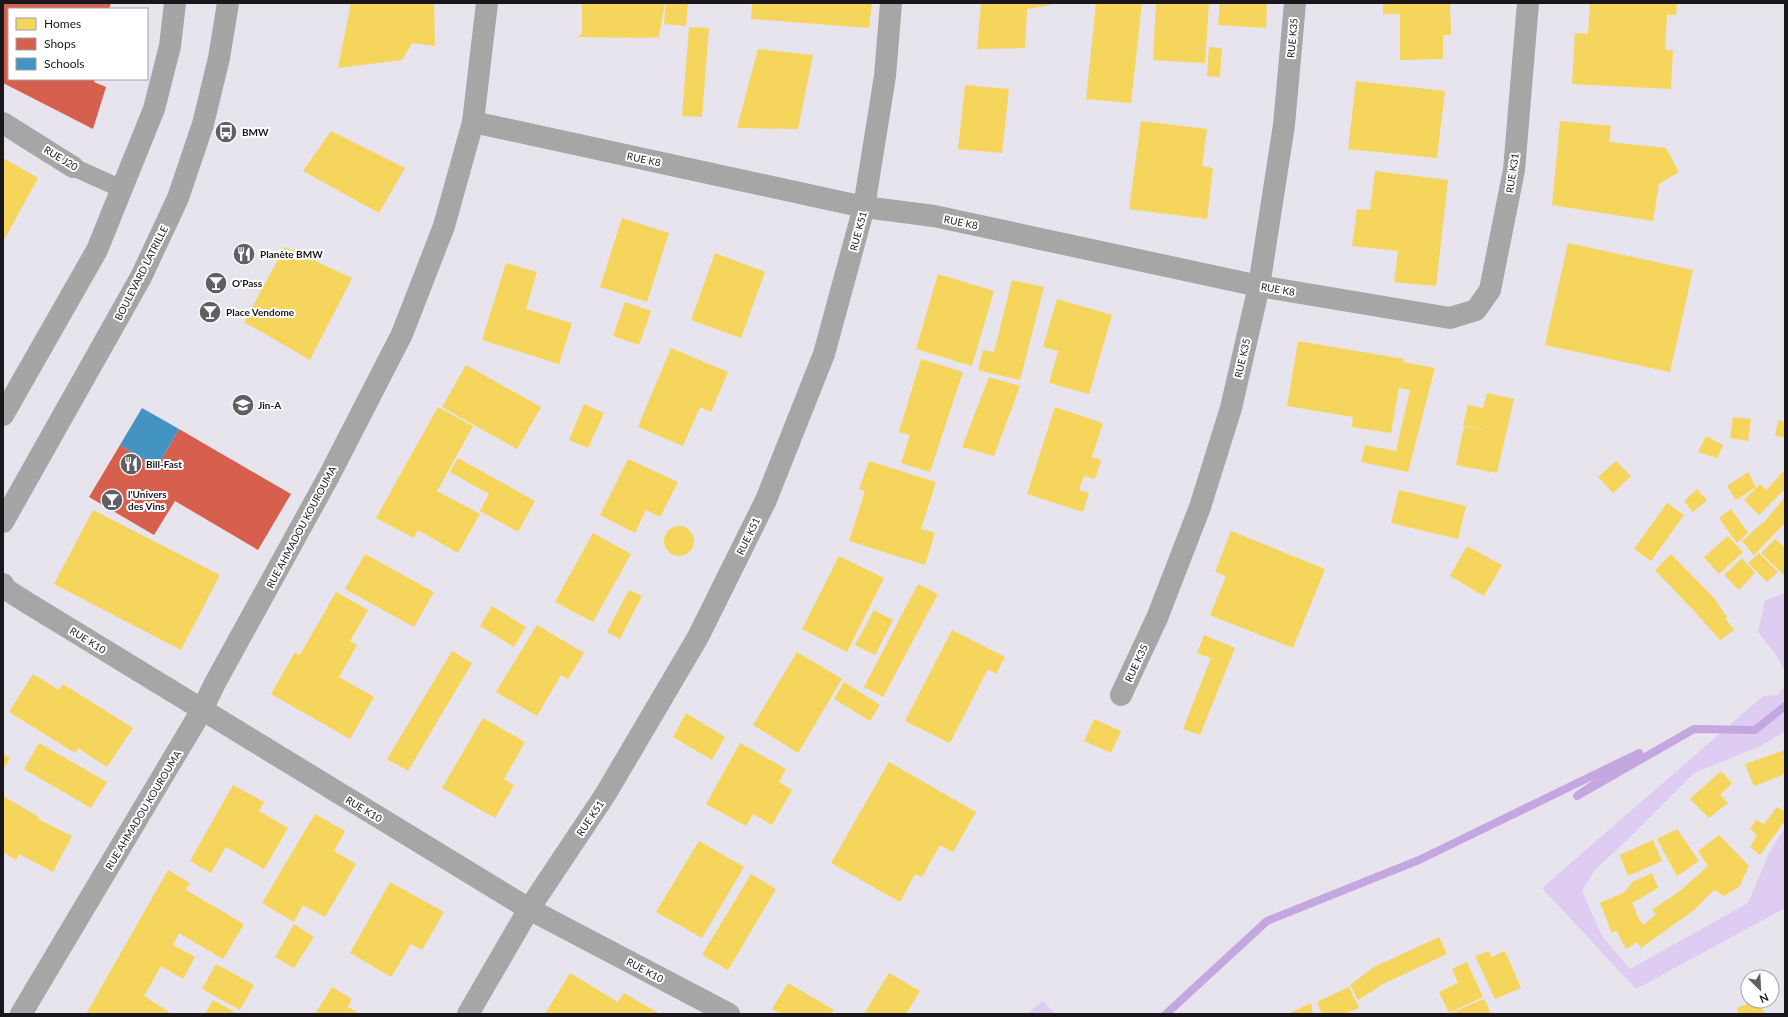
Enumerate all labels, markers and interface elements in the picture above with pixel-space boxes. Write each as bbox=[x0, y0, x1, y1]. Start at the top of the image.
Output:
legend bbox=[8, 8, 148, 80]
text: Homes bbox=[44, 16, 81, 31]
street label: RUE K35 bbox=[1284, 17, 1300, 59]
text: Shops bbox=[44, 36, 76, 51]
text: Schools bbox=[44, 56, 85, 71]
bus stop icon: BMW bbox=[213, 119, 239, 145]
place label: BMW bbox=[242, 126, 269, 138]
street label: RUE J20 bbox=[42, 143, 80, 173]
street label: RUE K8 bbox=[626, 150, 662, 168]
street label: RUE K31 bbox=[1503, 152, 1521, 194]
street label: RUE K51 bbox=[847, 210, 869, 252]
street label: RUE K8 bbox=[943, 213, 979, 231]
street label: BOULEVARD LATRILLE bbox=[112, 224, 170, 322]
restaurant icon: Planète BMW bbox=[231, 241, 257, 267]
place label: Planète BMW bbox=[260, 248, 323, 260]
bar icon: O'Pass bbox=[203, 270, 229, 296]
place label: O'Pass bbox=[232, 277, 263, 289]
street label: RUE K8 bbox=[1260, 280, 1296, 298]
bar icon: Place Vendome bbox=[197, 299, 223, 325]
place label: Place Vendome bbox=[226, 306, 295, 318]
street label: RUE K35 bbox=[1232, 337, 1252, 379]
school or university icon: Jin-A bbox=[230, 392, 256, 418]
place label: Jin-A bbox=[258, 399, 281, 411]
restaurant icon: Bill-Fast bbox=[118, 451, 144, 477]
place label: Bill-Fast bbox=[146, 458, 182, 470]
street label: RUE AHMADOU KOUROUMA bbox=[264, 464, 339, 590]
bar icon: l'Univers des Vins bbox=[99, 487, 125, 513]
place label: l'Univers des Vins bbox=[128, 488, 167, 512]
street label: RUE K51 bbox=[734, 515, 762, 557]
street label: RUE K10 bbox=[68, 624, 108, 656]
street label: RUE K35 bbox=[1122, 642, 1150, 684]
street label: RUE AHMADOU KOUROUMA bbox=[103, 748, 183, 872]
street label: RUE K10 bbox=[344, 794, 384, 825]
street label: RUE K51 bbox=[574, 798, 606, 838]
street label: RUE K10 bbox=[624, 955, 666, 985]
north arrow bbox=[1740, 969, 1780, 1009]
text: N bbox=[1758, 991, 1771, 1006]

